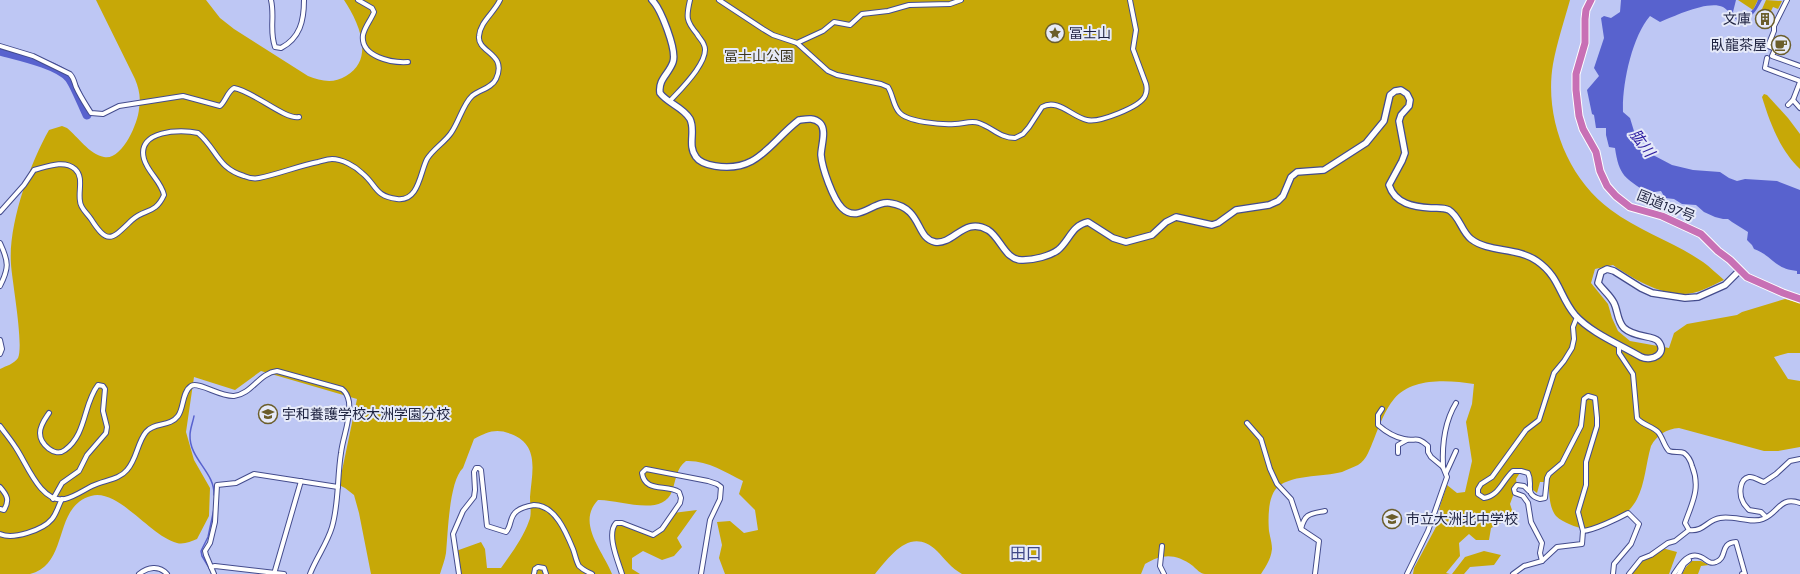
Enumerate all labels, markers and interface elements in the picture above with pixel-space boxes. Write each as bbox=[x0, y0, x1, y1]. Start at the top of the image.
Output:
building icon: 文庫 bbox=[1754, 8, 1776, 30]
place label: 文庫 bbox=[1723, 11, 1751, 28]
place icon: 冨士山 bbox=[1044, 22, 1066, 44]
place label: 冨士山 bbox=[1069, 25, 1111, 42]
cafe icon: 臥龍茶屋 bbox=[1770, 34, 1792, 56]
place label: 臥龍茶屋 bbox=[1711, 37, 1767, 54]
park label: 冨士山公園 bbox=[724, 48, 794, 65]
water label: 肱川 bbox=[1626, 126, 1659, 162]
street label: 国道197号 bbox=[1634, 187, 1698, 225]
school or university icon: 宇和養護学校大洲学園分校 bbox=[257, 403, 279, 425]
place label: 宇和養護学校大洲学園分校 bbox=[282, 406, 450, 423]
school or university icon: 市立大洲北中学校 bbox=[1381, 508, 1403, 530]
place label: 市立大洲北中学校 bbox=[1406, 511, 1518, 528]
district label: 田口 bbox=[1010, 544, 1042, 563]

